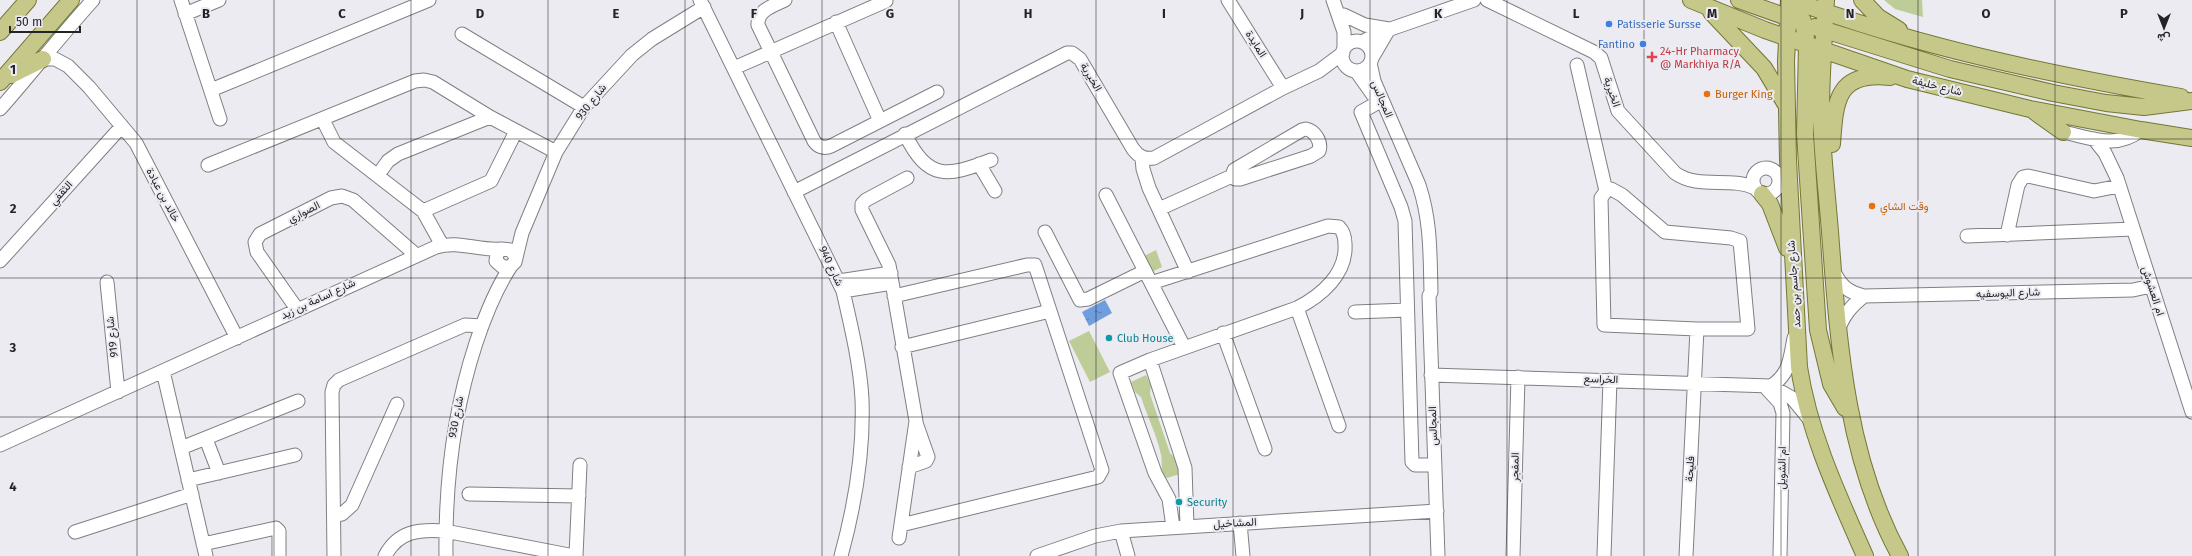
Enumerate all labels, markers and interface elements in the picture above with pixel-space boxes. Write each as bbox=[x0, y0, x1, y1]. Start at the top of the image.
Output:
text: B bbox=[202, 6, 210, 21]
text: C bbox=[338, 6, 346, 21]
text: D bbox=[476, 6, 485, 21]
text: E bbox=[613, 6, 620, 21]
text: F bbox=[751, 6, 758, 21]
text: G bbox=[886, 6, 894, 21]
text: H bbox=[1024, 6, 1032, 21]
text: I bbox=[1162, 6, 1166, 21]
text: J bbox=[1299, 6, 1304, 21]
text: K bbox=[1434, 6, 1443, 21]
text: L bbox=[1573, 6, 1580, 21]
text: M bbox=[1707, 6, 1717, 21]
text: N bbox=[1846, 6, 1854, 21]
text: O bbox=[1982, 6, 1991, 21]
text: P bbox=[2120, 6, 2128, 21]
scale bar bbox=[10, 8, 80, 34]
north arrow bbox=[2144, 8, 2184, 48]
text: 50 m bbox=[16, 15, 42, 29]
place label: Patisserie Sursse bbox=[1617, 18, 1701, 31]
marker: Patisserie Sursse bbox=[1604, 19, 1614, 29]
street label: المايدة bbox=[1243, 28, 1269, 60]
text: ش bbox=[2157, 31, 2171, 44]
place label: Fantino bbox=[1598, 38, 1635, 51]
marker: Fantino bbox=[1638, 39, 1648, 49]
place label: 24-Hr Pharmacy @ Markhiya R/A bbox=[1660, 45, 1741, 71]
marker: 24-Hr Pharmacy @ Markhiya R/A bbox=[1647, 52, 1657, 62]
street label: الخيرية bbox=[1077, 60, 1105, 94]
text: 1 bbox=[10, 62, 16, 77]
street label: شارع خليفة bbox=[1910, 74, 1964, 100]
street label: الخيرية bbox=[1601, 75, 1623, 109]
street label: المجالس bbox=[1368, 78, 1396, 120]
street label: شارع 930 bbox=[573, 81, 610, 123]
place label: Burger King bbox=[1715, 88, 1773, 101]
marker: Burger King bbox=[1702, 89, 1712, 99]
street label: خالد بن عبادة bbox=[143, 166, 183, 224]
street label: الثقفي bbox=[47, 178, 77, 210]
street label: الصواري bbox=[286, 198, 324, 228]
place label: وقت الشاي bbox=[1880, 200, 1929, 216]
text: 2 bbox=[10, 201, 17, 216]
marker: وقت الشاي bbox=[1867, 201, 1877, 211]
street label: شارع جاسم بن حمد bbox=[1784, 240, 1805, 328]
street label: شارع 940 bbox=[815, 244, 846, 289]
street label: ام العشوش bbox=[2138, 265, 2167, 318]
street label: شارع اسامة بن زيد bbox=[279, 276, 358, 323]
street label: شارع اليوسفيه bbox=[1976, 285, 2041, 302]
street label: شارع 919 bbox=[103, 315, 122, 358]
place label: Club House bbox=[1117, 332, 1174, 345]
marker: Club House bbox=[1104, 333, 1114, 343]
text: 3 bbox=[9, 340, 17, 355]
street label: الخراسع bbox=[1583, 372, 1618, 387]
street label: شارع 930 bbox=[446, 395, 467, 439]
street label: المجالس bbox=[1426, 406, 1440, 446]
street label: ام الشويل bbox=[1775, 446, 1790, 490]
street label: المفجر bbox=[1508, 452, 1522, 483]
street label: فليحة bbox=[1683, 456, 1697, 482]
text: 4 bbox=[9, 479, 17, 494]
place label: Security bbox=[1187, 496, 1228, 509]
marker: Security bbox=[1174, 497, 1184, 507]
street label: المشاخيل bbox=[1213, 515, 1257, 531]

